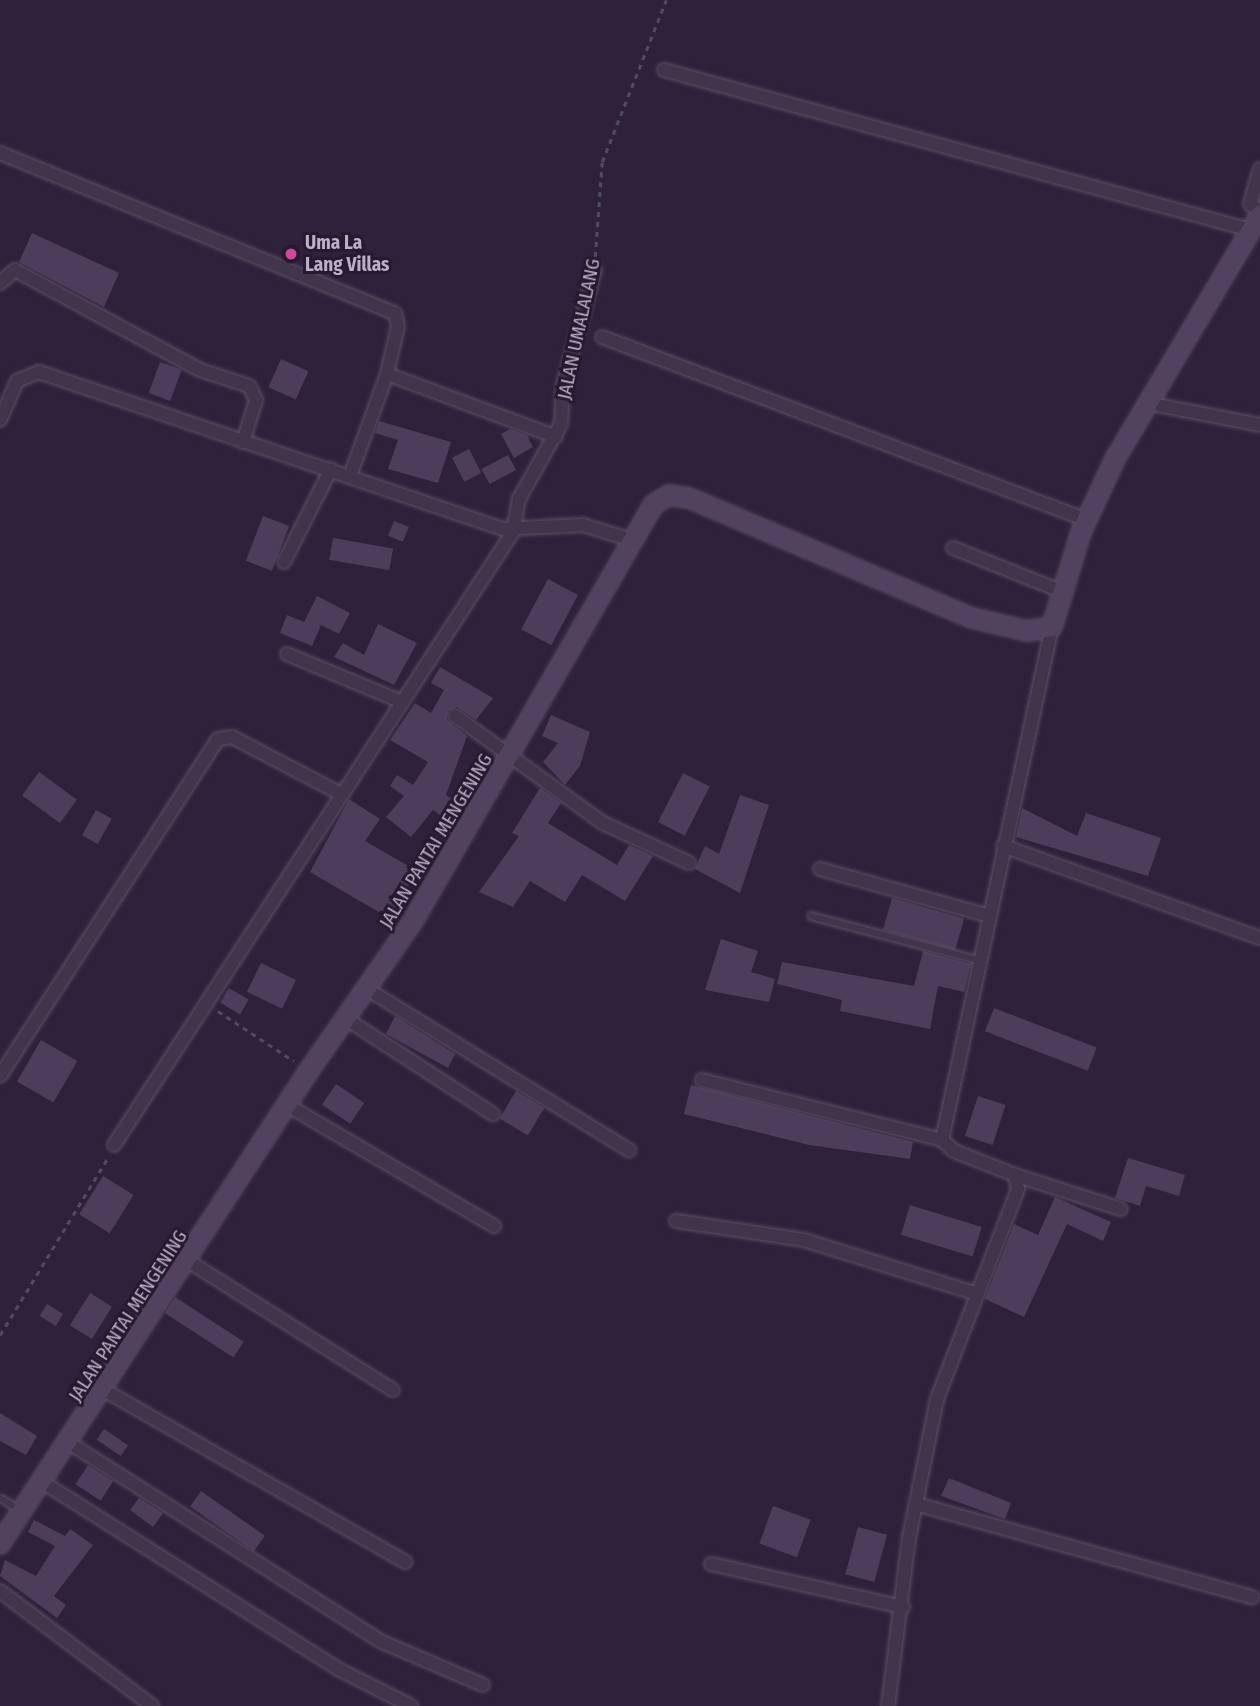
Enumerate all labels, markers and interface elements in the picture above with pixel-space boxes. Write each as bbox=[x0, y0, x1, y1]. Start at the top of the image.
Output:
place label: Uma La Lang Villas bbox=[305, 232, 389, 276]
marker: Uma La Lang Villas bbox=[283, 246, 299, 262]
street label: JALAN UMALALANG bbox=[553, 256, 605, 402]
street label: JALAN PANTAI MENGENING bbox=[375, 749, 497, 933]
street label: JALAN PANTAI MENGENING bbox=[64, 1226, 192, 1406]

